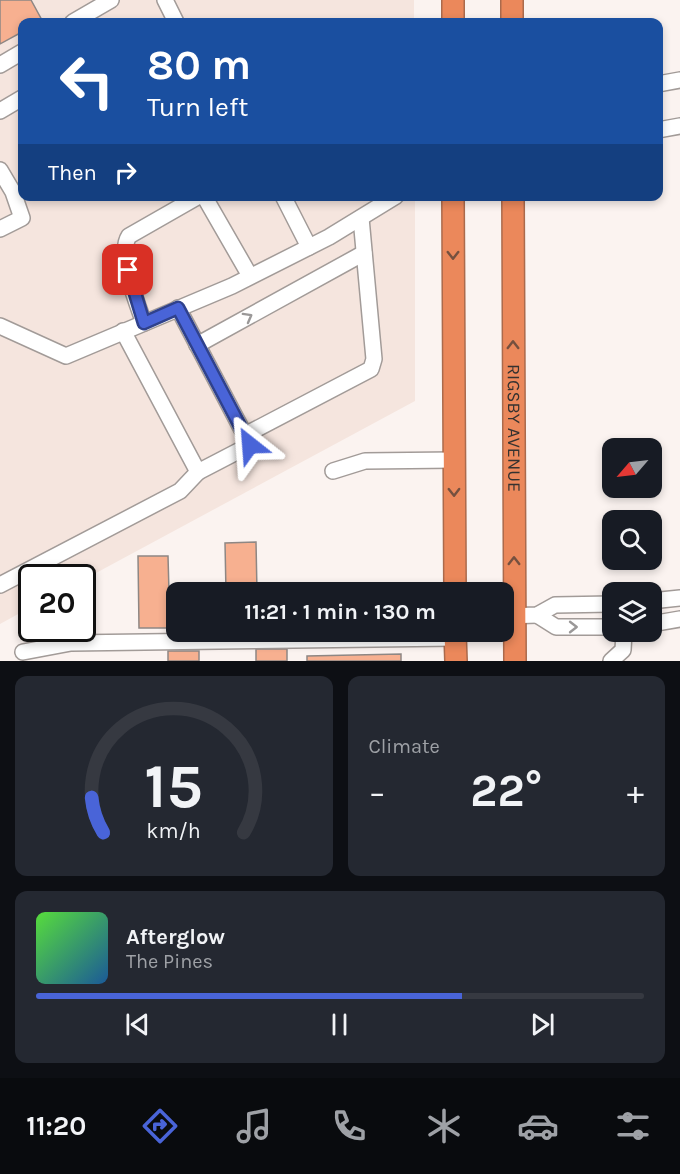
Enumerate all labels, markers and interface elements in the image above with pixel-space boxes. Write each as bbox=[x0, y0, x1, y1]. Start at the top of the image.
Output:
text: 80 m bbox=[147, 40, 251, 90]
icon: left bbox=[48, 42, 126, 120]
text: Turn left bbox=[147, 91, 248, 123]
icon: right bbox=[109, 156, 142, 189]
text: Then bbox=[48, 160, 97, 186]
pin bbox=[102, 244, 153, 295]
one-way arrow bbox=[447, 250, 459, 259]
icon: arrive bbox=[111, 253, 144, 286]
one-way arrow bbox=[242, 313, 253, 324]
one-way arrow bbox=[507, 340, 519, 349]
street label: RIGSBY AVENUE bbox=[503, 364, 525, 492]
position arrow bbox=[218, 413, 282, 477]
north arrow bbox=[602, 438, 662, 498]
map controls bbox=[602, 438, 662, 642]
one-way arrow bbox=[448, 487, 460, 496]
button: search bbox=[602, 510, 662, 570]
one-way arrow bbox=[508, 556, 520, 565]
speed limit sign: 20 bbox=[18, 564, 96, 642]
button: layers bbox=[602, 582, 662, 642]
text: 11:21 · 1 min · 130 m bbox=[244, 599, 436, 625]
one-way arrow bbox=[568, 621, 577, 633]
text: Climate bbox=[369, 735, 440, 758]
text: 15 bbox=[144, 750, 203, 823]
text: 22° bbox=[470, 765, 542, 817]
text: − bbox=[369, 773, 386, 811]
text: + bbox=[627, 773, 644, 811]
text: km/h bbox=[147, 818, 201, 843]
text: Afterglow bbox=[126, 924, 225, 950]
text: The Pines bbox=[126, 950, 213, 973]
icon: previous bbox=[121, 1008, 154, 1041]
icon: pause bbox=[323, 1008, 356, 1041]
icon: next bbox=[526, 1008, 559, 1041]
icon: directions bbox=[139, 1105, 181, 1147]
icon: music bbox=[233, 1105, 275, 1147]
icon: phone bbox=[328, 1105, 370, 1147]
icon: climate bbox=[423, 1105, 465, 1147]
icon: car bbox=[517, 1105, 559, 1147]
icon: filters bbox=[612, 1105, 654, 1147]
text: 11:20 bbox=[26, 1110, 86, 1142]

